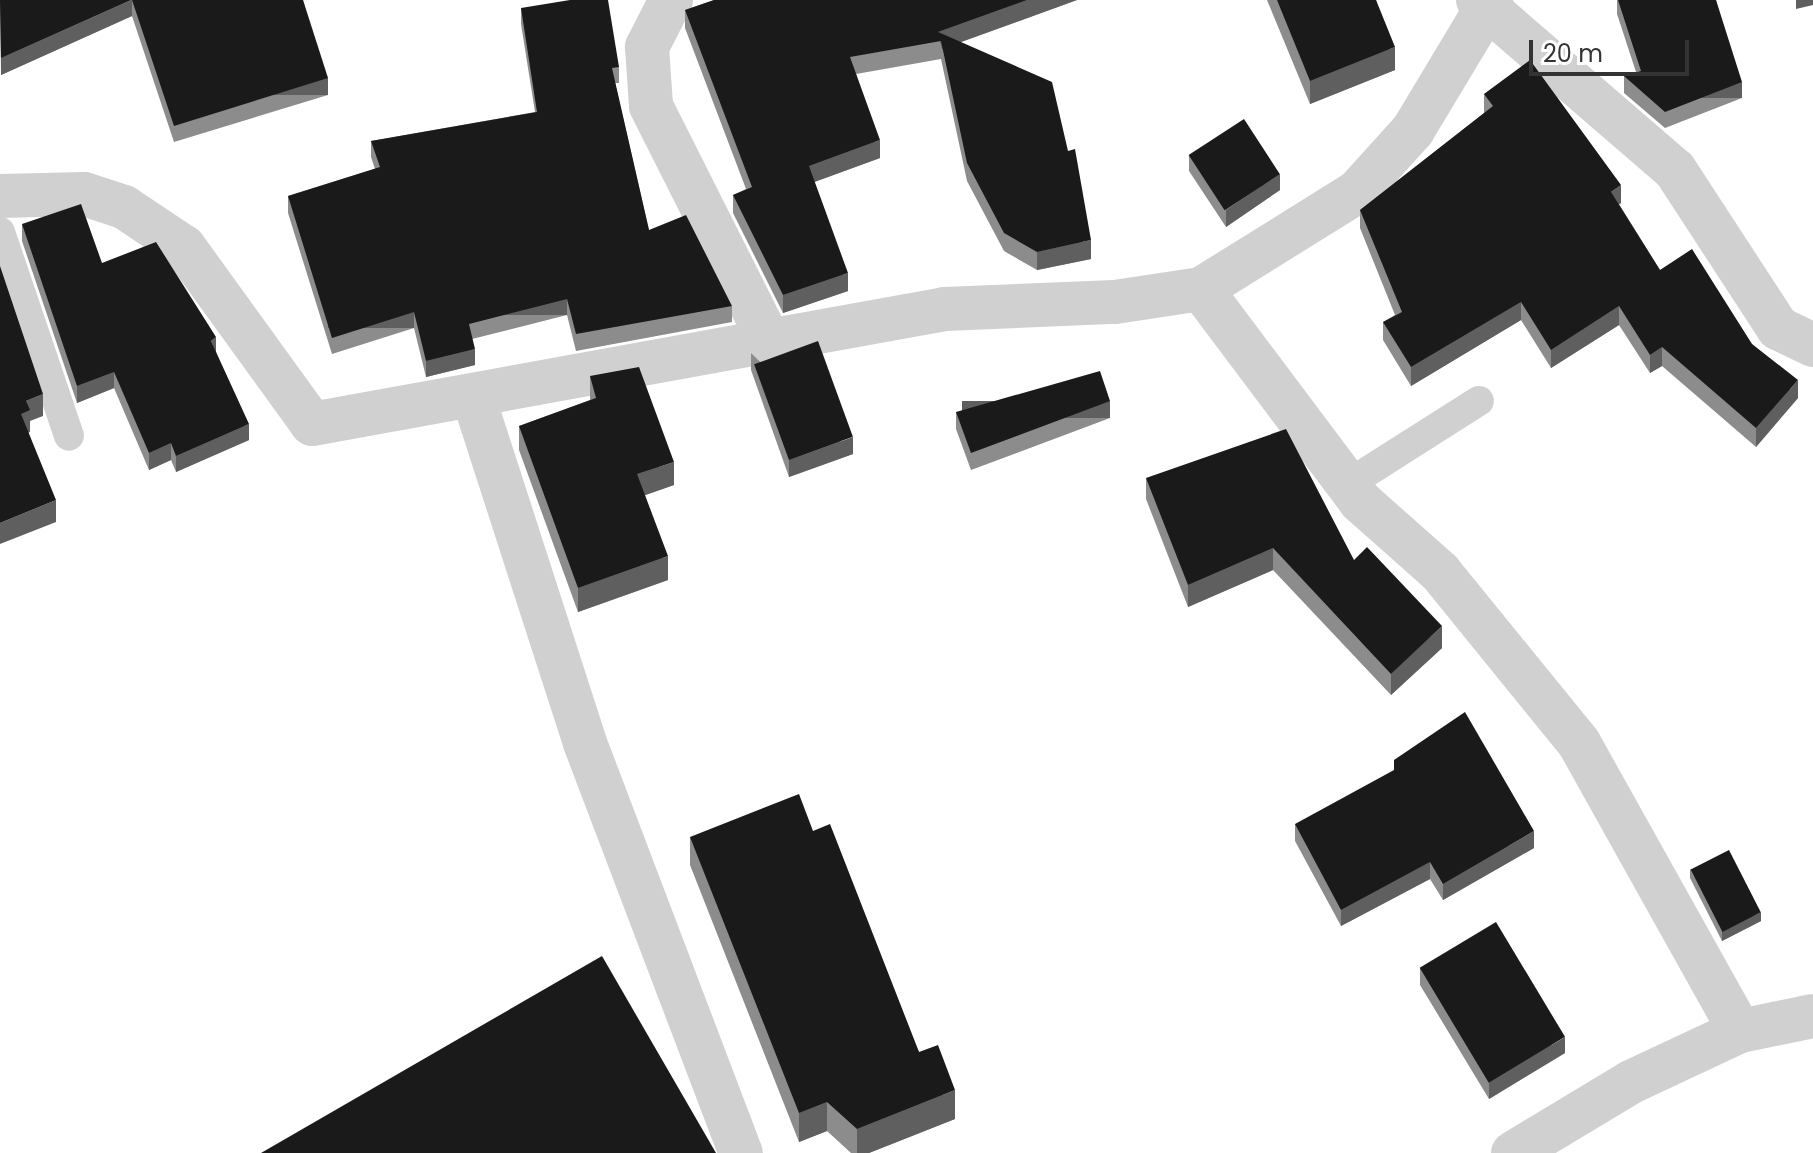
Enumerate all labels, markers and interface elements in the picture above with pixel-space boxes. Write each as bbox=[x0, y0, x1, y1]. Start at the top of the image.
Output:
scale bar bbox=[1533, 24, 1693, 74]
text: 20 m bbox=[1543, 37, 1603, 70]

